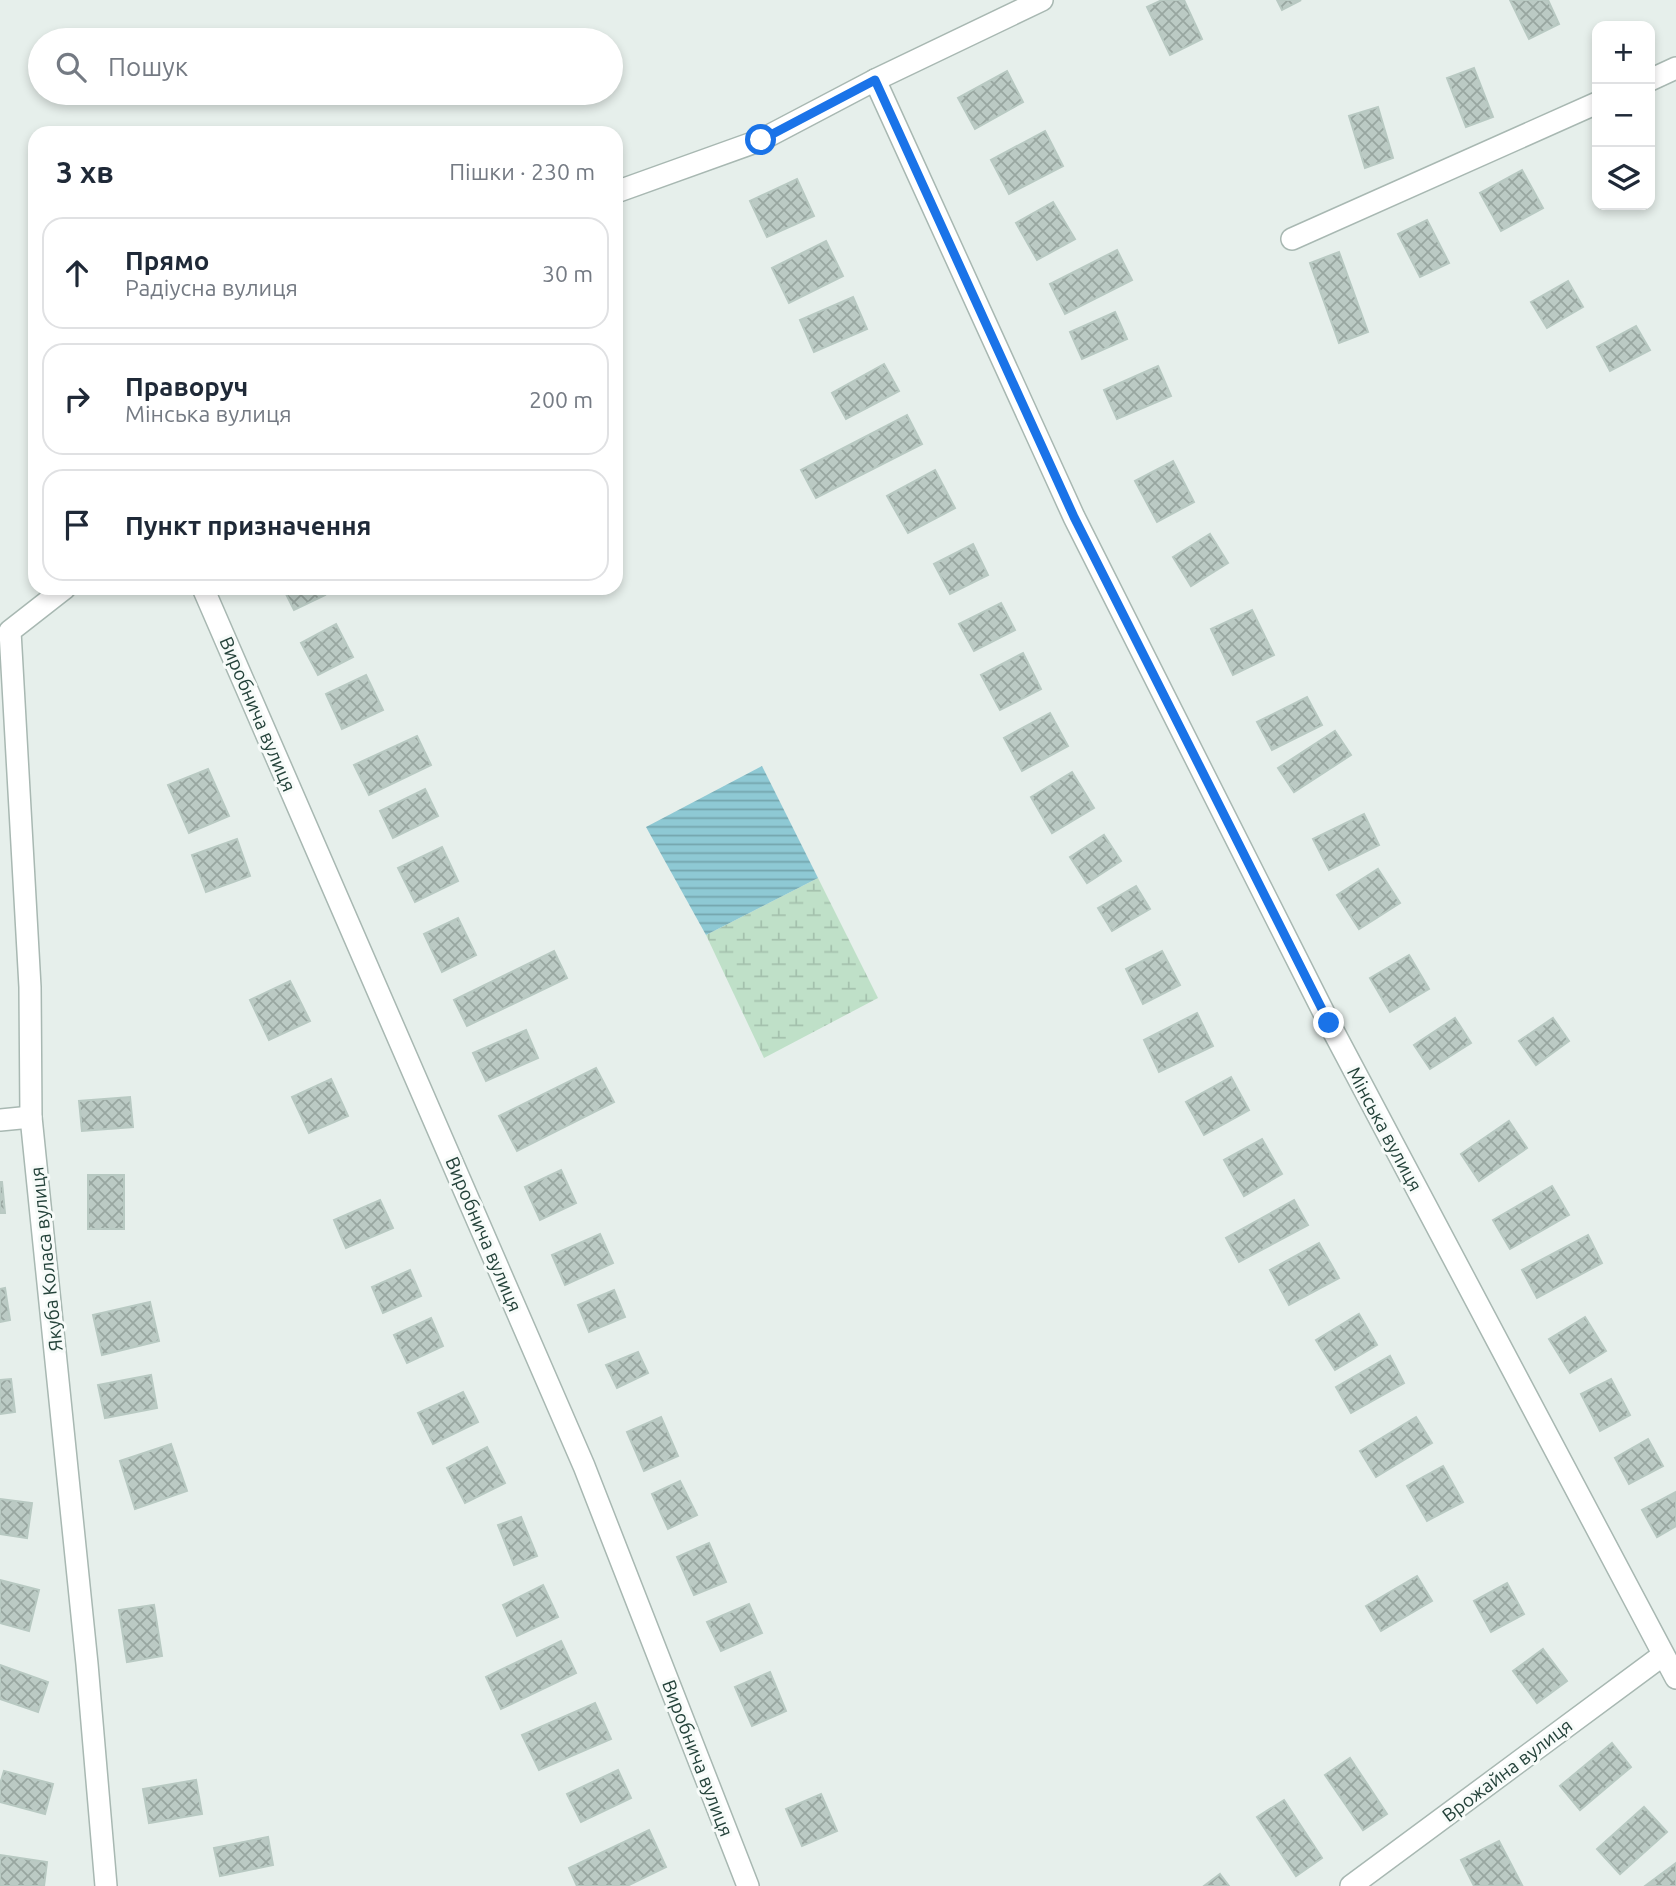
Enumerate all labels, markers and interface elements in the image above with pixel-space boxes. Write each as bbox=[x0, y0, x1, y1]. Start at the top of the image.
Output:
map controls bbox=[1592, 21, 1655, 210]
button: + bbox=[1592, 21, 1655, 84]
search box bbox=[28, 28, 623, 105]
icon: search bbox=[52, 48, 90, 86]
text: Пошук bbox=[108, 52, 188, 81]
button: − bbox=[1592, 84, 1655, 147]
route start bbox=[745, 124, 776, 155]
button: layers bbox=[1592, 147, 1655, 210]
text: 3 хв bbox=[56, 155, 114, 189]
text: Пішки · 230 m bbox=[449, 159, 595, 184]
text: Прямо bbox=[125, 246, 209, 275]
icon: ahead bbox=[58, 254, 96, 292]
text: 30 m bbox=[542, 261, 593, 286]
text: Радіусна вулиця bbox=[125, 275, 298, 300]
text: Праворуч bbox=[125, 372, 248, 401]
icon: right bbox=[58, 380, 96, 418]
text: 200 m bbox=[529, 387, 593, 412]
text: Мінська вулиця bbox=[125, 401, 292, 426]
icon: arrive bbox=[58, 506, 96, 544]
text: Пункт призначення bbox=[125, 511, 371, 540]
street label: Виробнича вулиця bbox=[215, 633, 301, 795]
route end bbox=[1313, 1007, 1344, 1038]
street label: Мінська вулиця bbox=[1343, 1063, 1427, 1195]
street label: Виробнича вулиця bbox=[441, 1153, 527, 1315]
street label: Якуба Коласа вулиця bbox=[25, 1166, 67, 1352]
street label: Виробнича вулиця bbox=[658, 1677, 738, 1839]
street label: Врожайна вулиця bbox=[1438, 1714, 1576, 1826]

